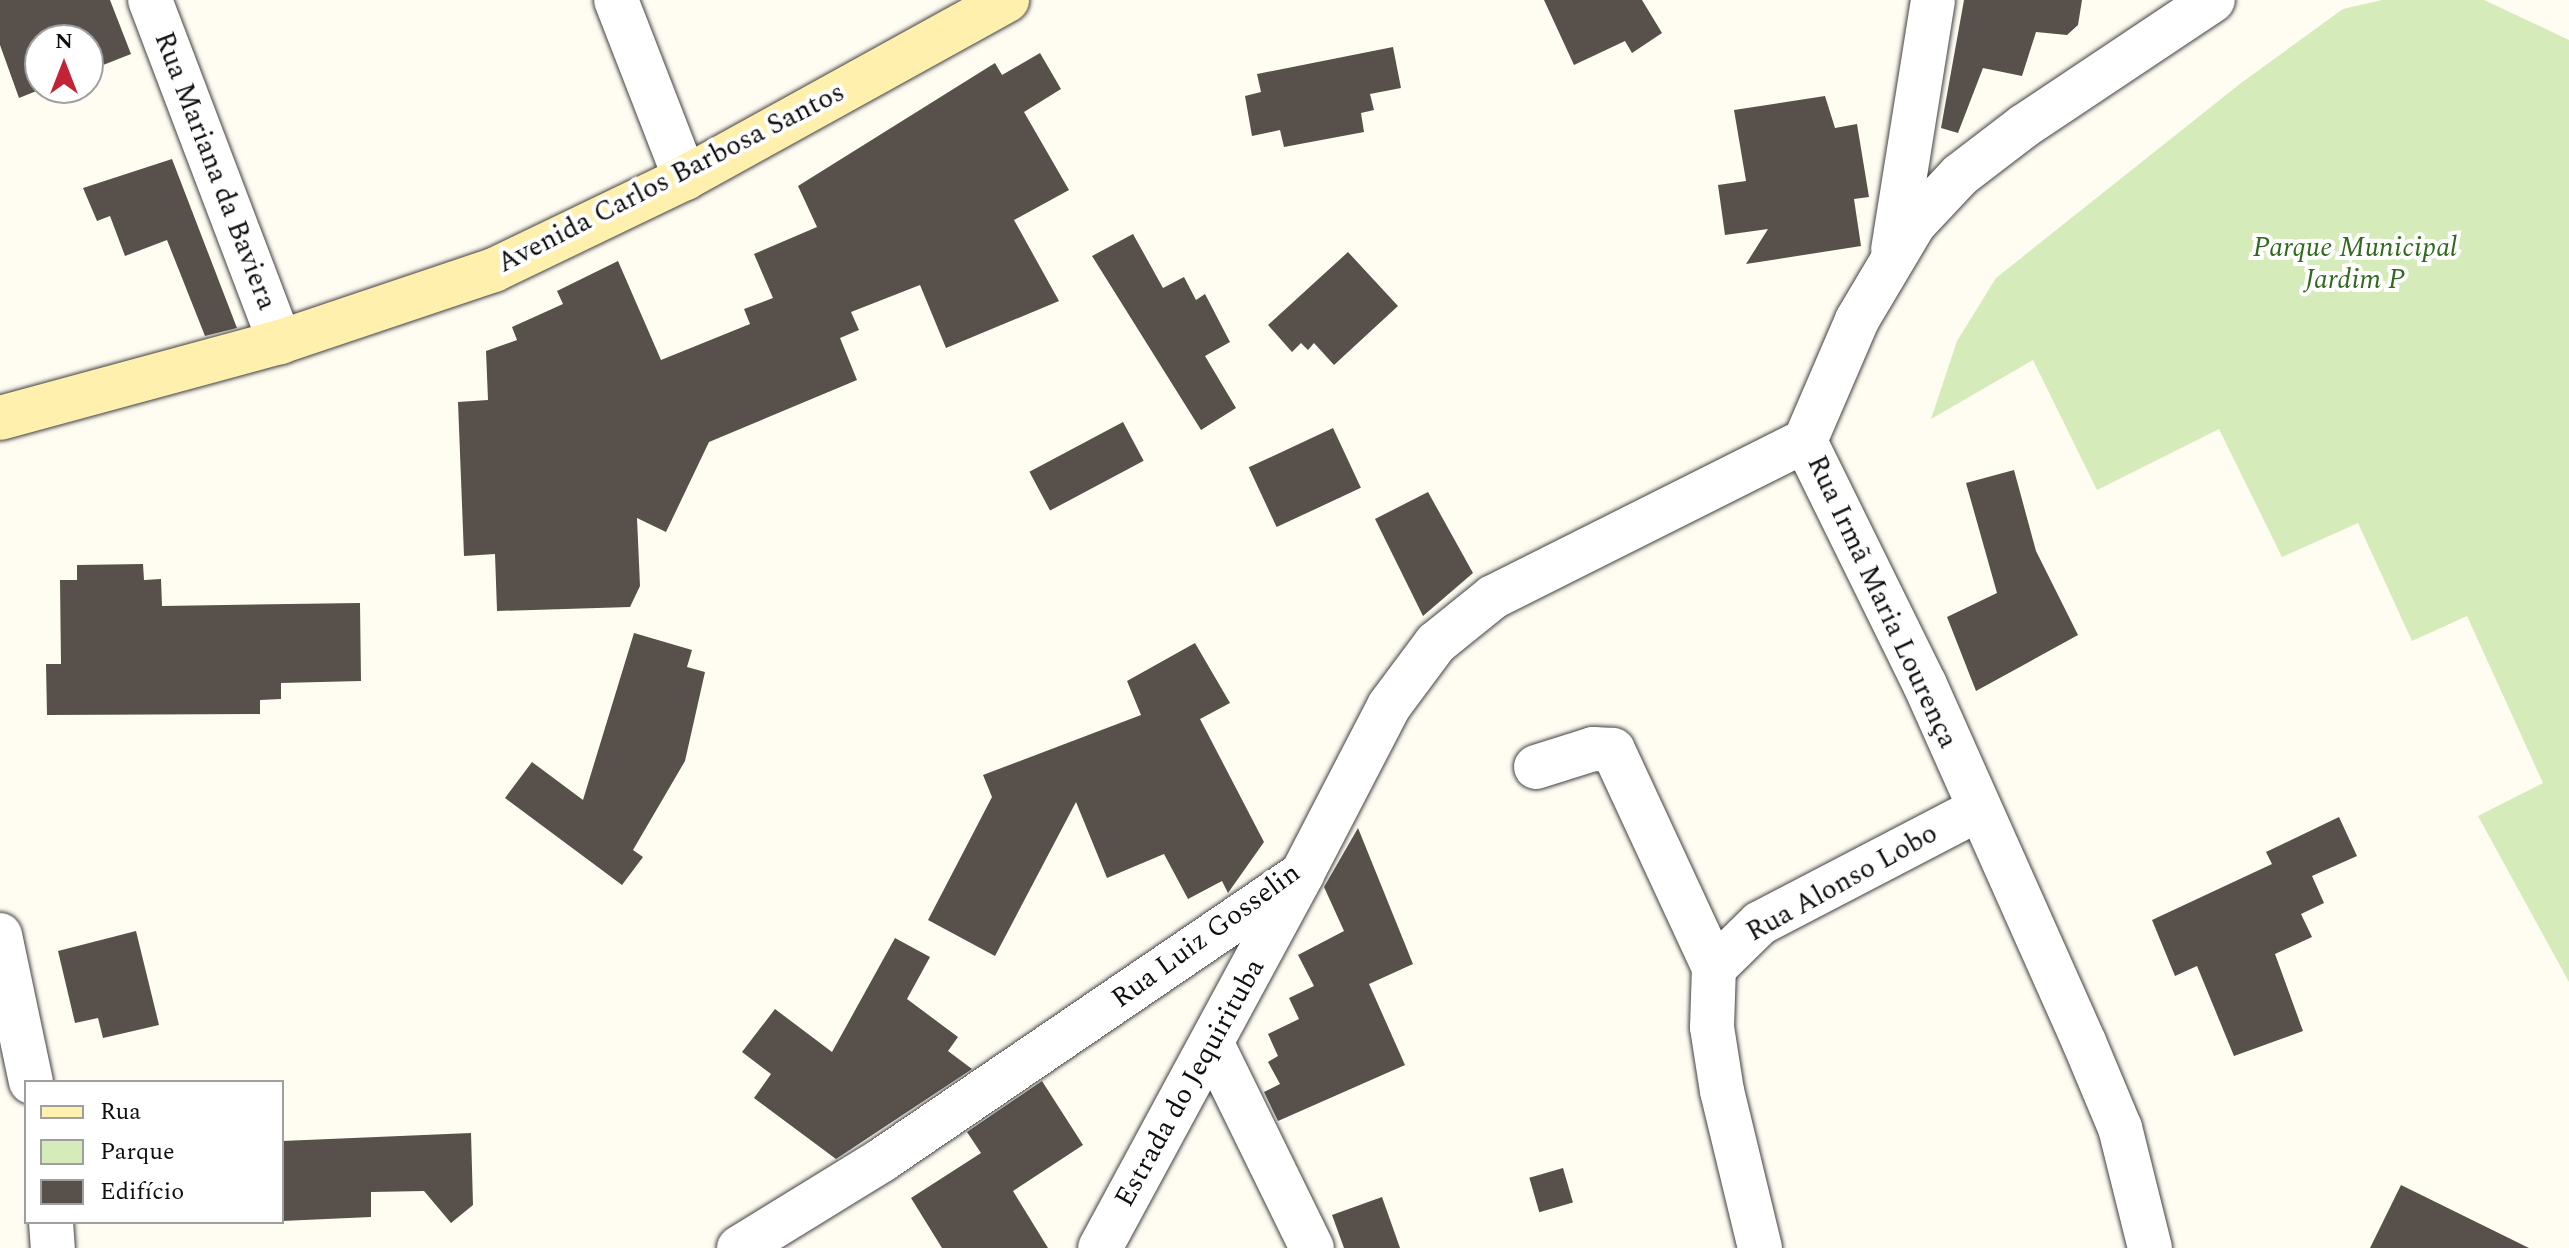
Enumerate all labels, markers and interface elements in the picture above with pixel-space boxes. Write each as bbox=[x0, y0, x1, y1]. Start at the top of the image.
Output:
north arrow bbox=[24, 24, 104, 104]
text: N bbox=[55, 25, 73, 58]
street label: Rua Mariana da Baviera bbox=[146, 27, 284, 315]
street label: Avenida Carlos Barbosa Santos bbox=[492, 76, 850, 280]
park label: Parque Municipal Jardim P bbox=[2253, 231, 2457, 297]
street label: Rua Irmã Maria Lourença bbox=[1799, 450, 1965, 754]
street label: Rua Alonso Lobo bbox=[1741, 817, 1943, 949]
street label: Rua Luiz Gosselin bbox=[1105, 856, 1307, 1016]
street label: Estrada do Jequirituba bbox=[1108, 953, 1272, 1213]
legend bbox=[24, 1080, 284, 1224]
text: Rua bbox=[100, 1094, 141, 1130]
text: Parque bbox=[100, 1134, 175, 1170]
text: Edifício bbox=[100, 1174, 184, 1210]

